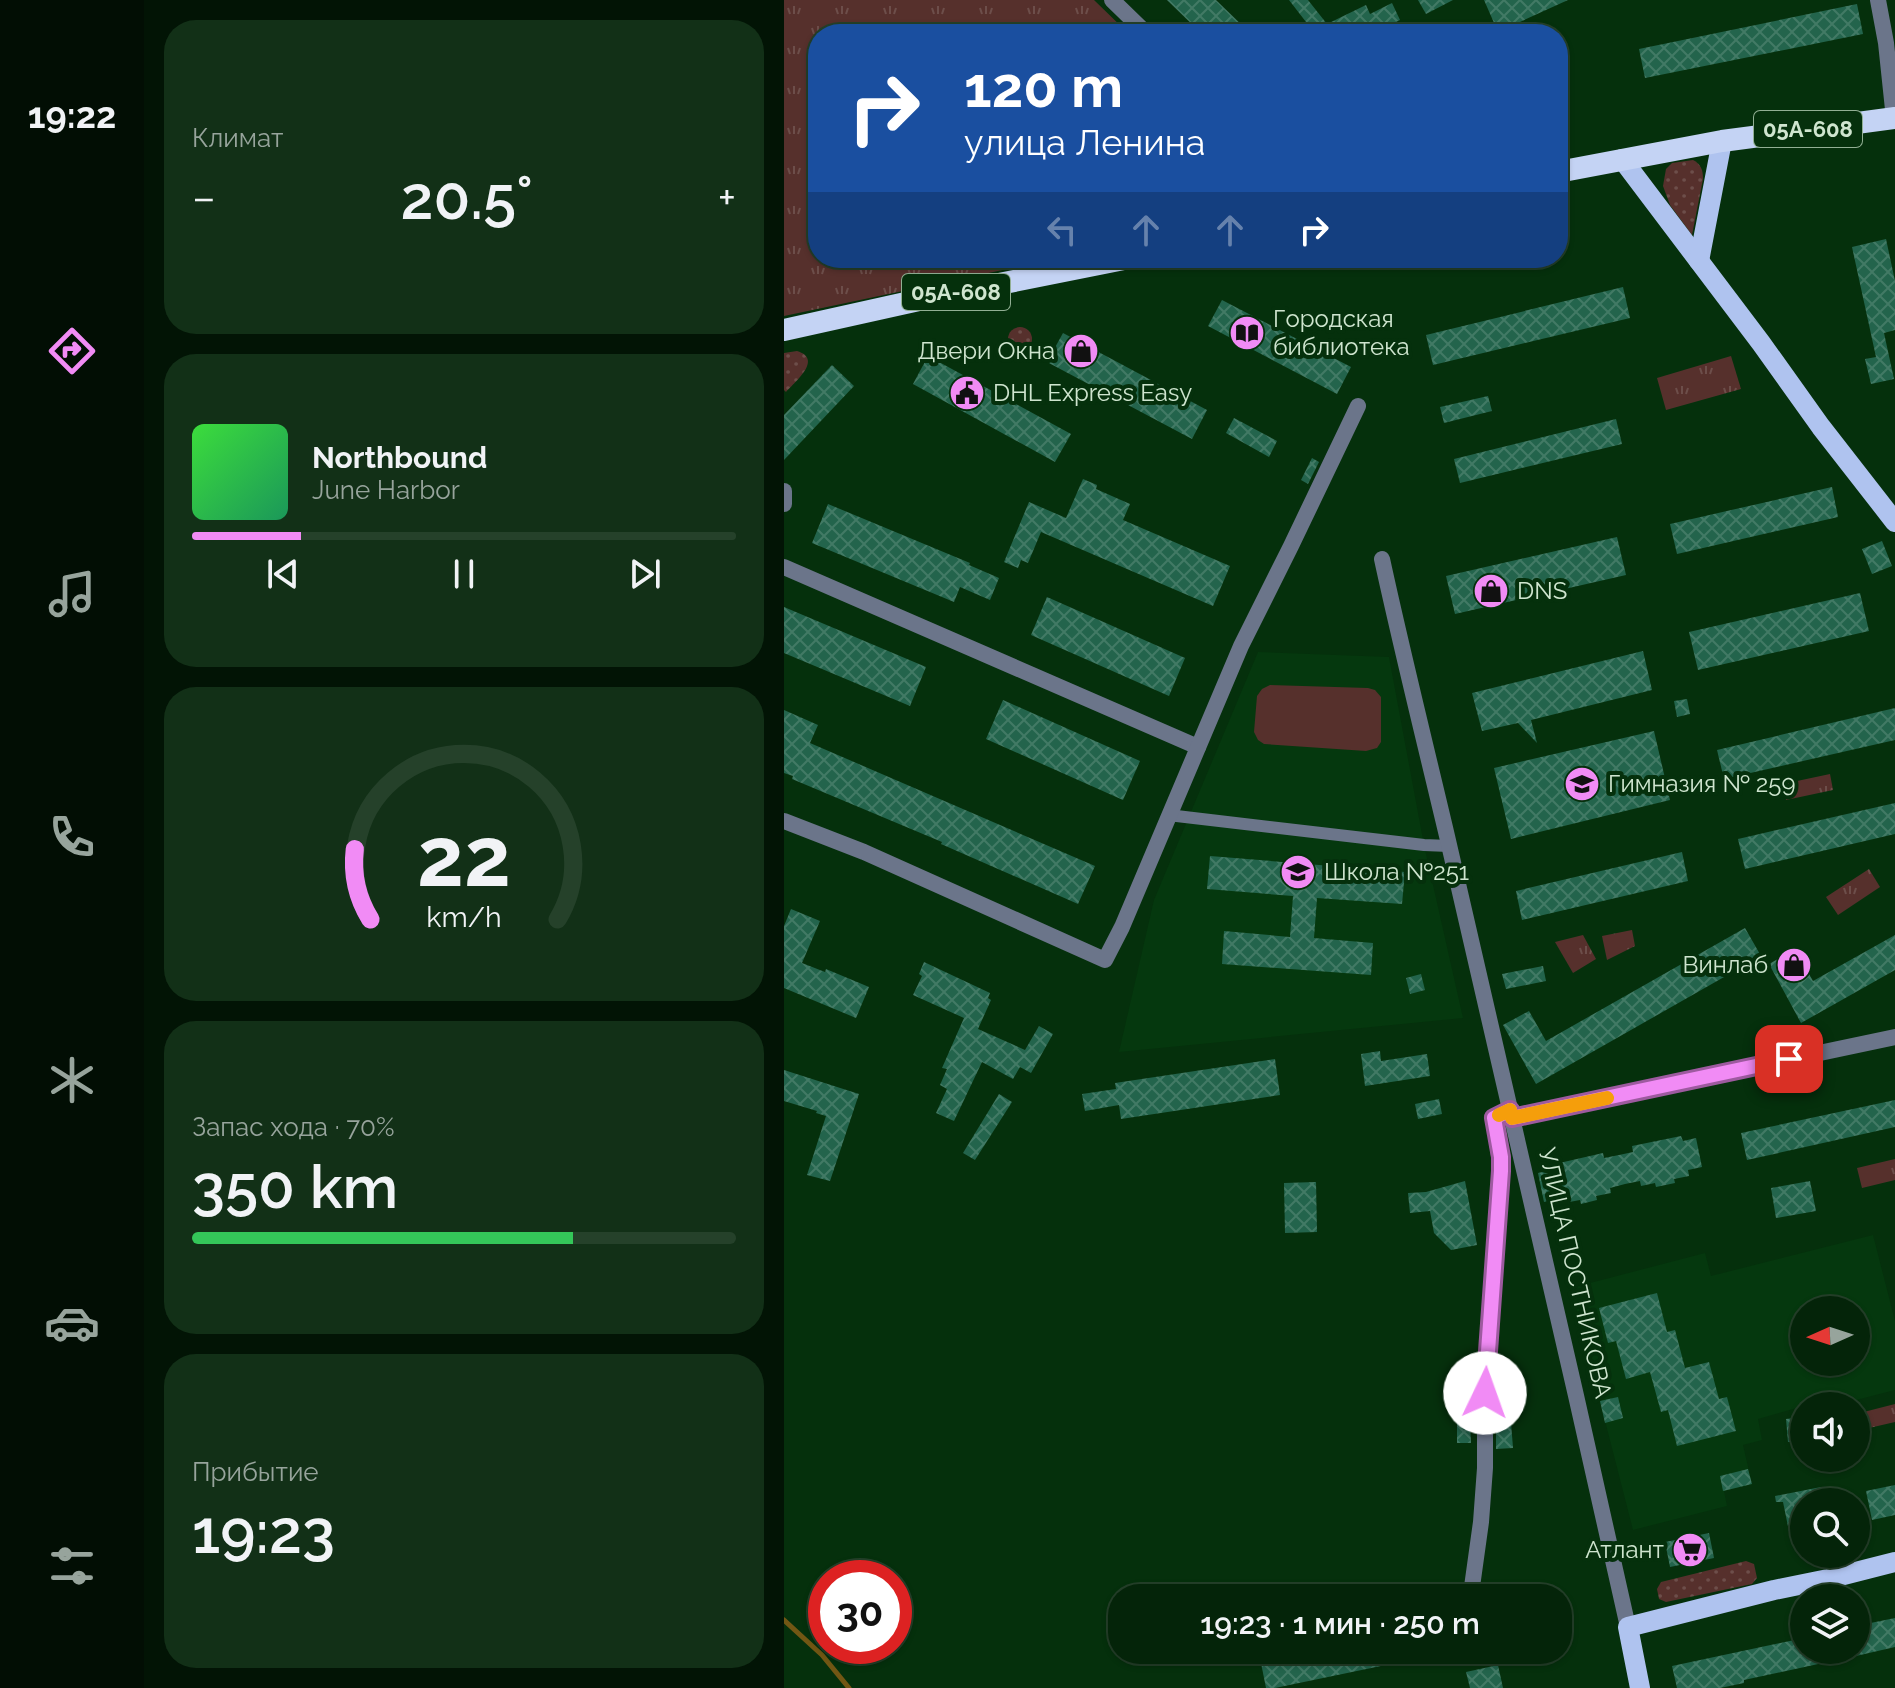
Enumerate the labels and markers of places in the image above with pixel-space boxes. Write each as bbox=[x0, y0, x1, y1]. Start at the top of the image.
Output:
place label: Городская библиотека bbox=[1273, 304, 1410, 361]
library icon: Городская библиотека bbox=[1228, 314, 1266, 352]
shop icon: Двери Окна bbox=[1062, 332, 1100, 370]
place label: Двери Окна bbox=[917, 336, 1055, 365]
public building icon: DHL Express Easy bbox=[948, 374, 986, 412]
place label: DHL Express Easy bbox=[993, 378, 1192, 407]
shop icon: DNS bbox=[1472, 572, 1510, 610]
place label: DNS bbox=[1517, 576, 1567, 605]
school or university icon: Гимназия № 259 bbox=[1563, 765, 1601, 803]
place label: Гимназия № 259 bbox=[1608, 769, 1796, 798]
school or university icon: Школа №251 bbox=[1279, 853, 1317, 891]
place label: Школа №251 bbox=[1324, 857, 1469, 886]
shop icon: Винлаб bbox=[1775, 946, 1813, 984]
place label: Винлаб bbox=[1682, 950, 1768, 979]
pin bbox=[1755, 1025, 1823, 1093]
supermarket icon: Атлант bbox=[1671, 1531, 1709, 1569]
place label: Атлант bbox=[1585, 1535, 1665, 1564]

